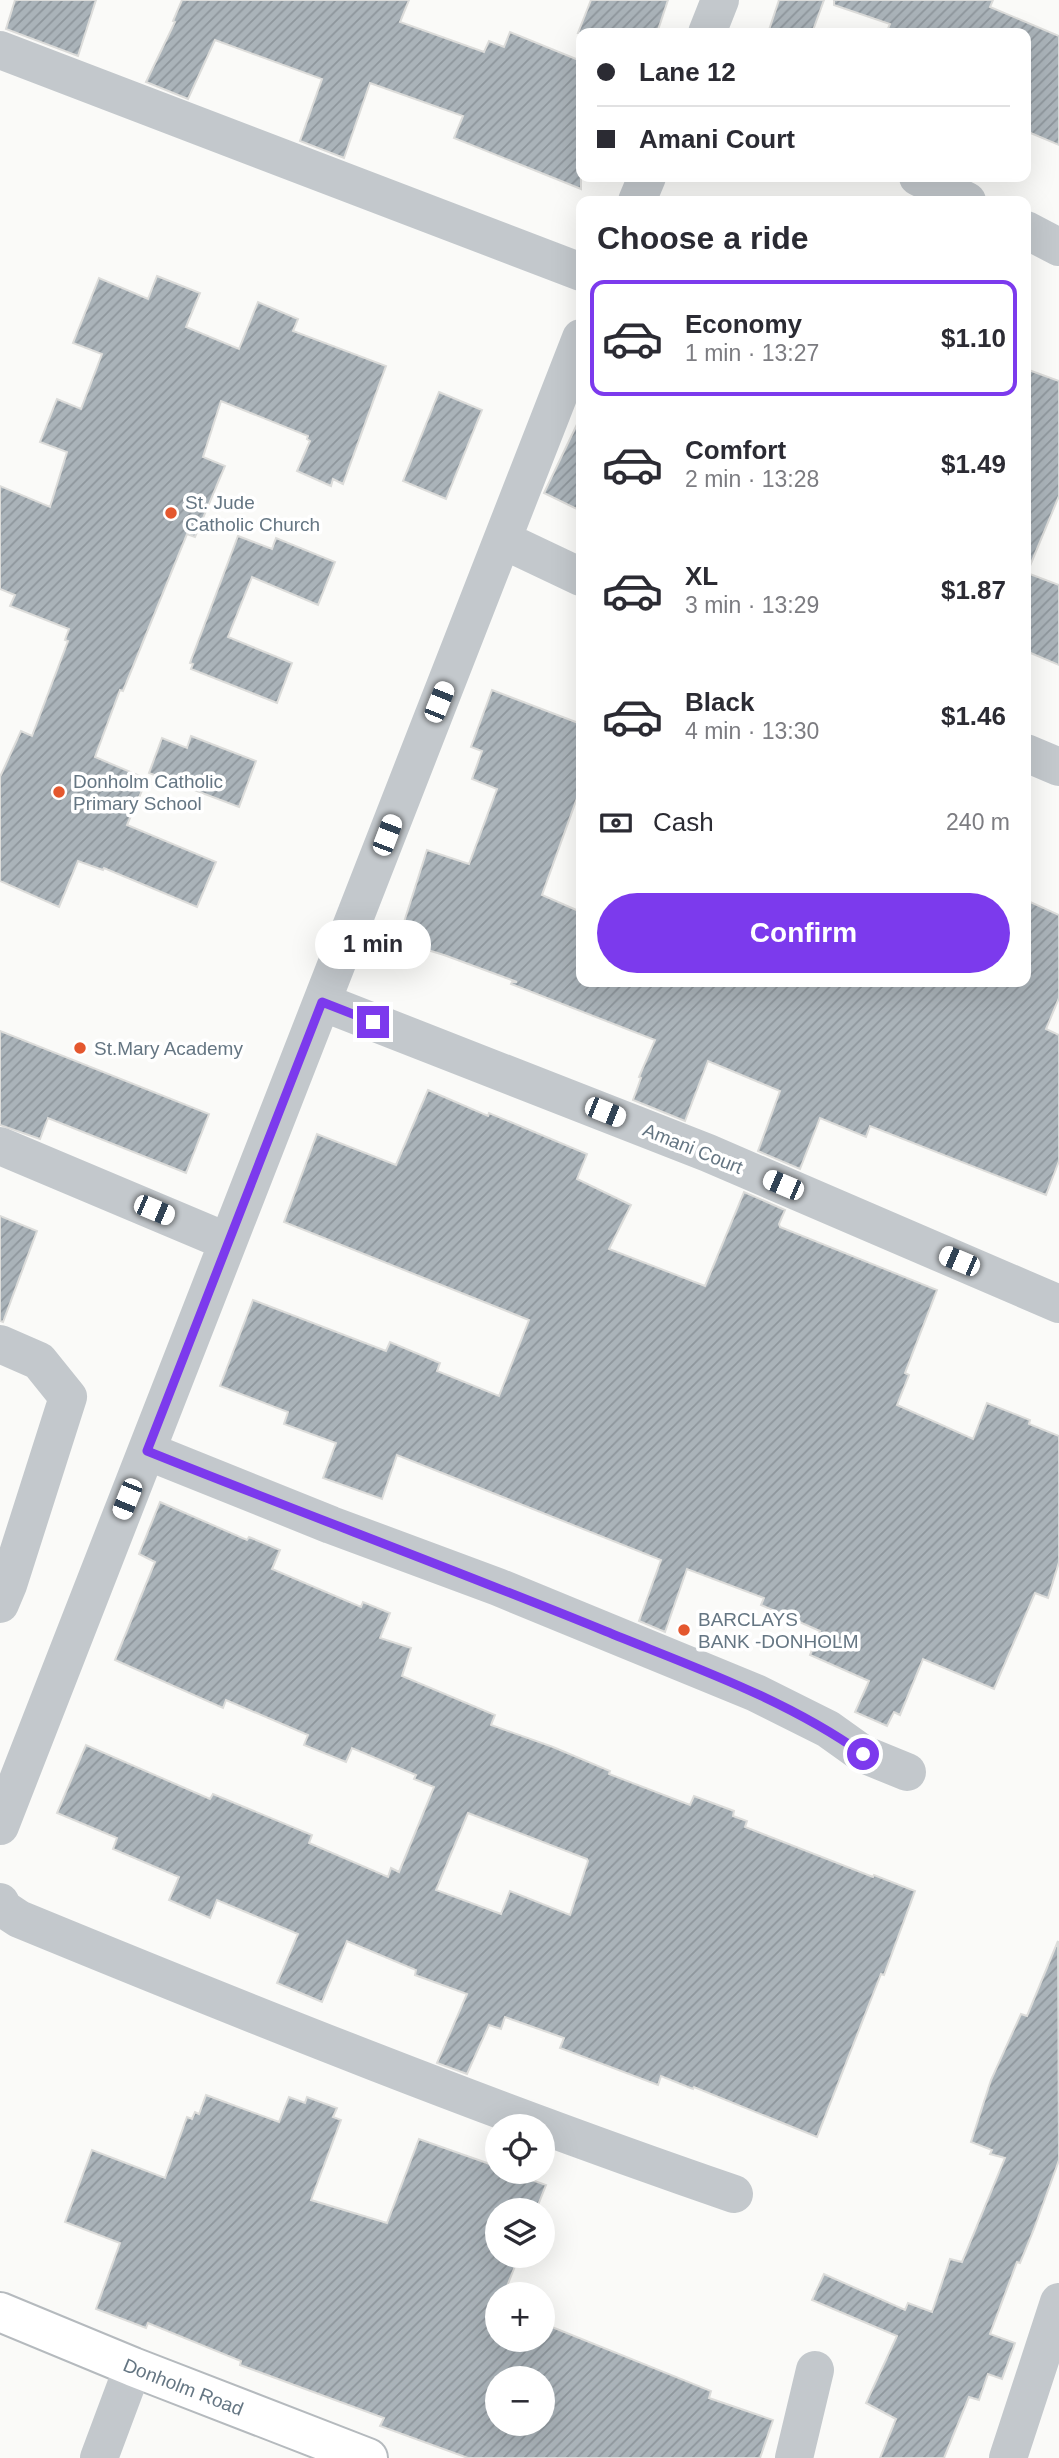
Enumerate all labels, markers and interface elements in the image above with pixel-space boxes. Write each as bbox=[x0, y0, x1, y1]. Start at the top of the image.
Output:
text: Lane 12 bbox=[639, 57, 736, 87]
text: Amani Court bbox=[639, 124, 795, 154]
text: Choose a ride bbox=[597, 220, 809, 256]
icon: car bbox=[601, 307, 664, 370]
text: Economy bbox=[685, 309, 802, 339]
text: $1.10 bbox=[941, 323, 1006, 353]
text: 1 min · 13:27 bbox=[685, 340, 819, 366]
icon: car bbox=[601, 433, 664, 496]
text: Comfort bbox=[685, 435, 786, 465]
text: $1.49 bbox=[941, 449, 1006, 479]
text: 2 min · 13:28 bbox=[685, 466, 819, 492]
place label: St. Jude Catholic Church bbox=[185, 492, 320, 535]
marker: St. Jude Catholic Church bbox=[163, 505, 179, 521]
icon: car bbox=[601, 559, 664, 622]
text: XL bbox=[685, 561, 718, 591]
text: $1.87 bbox=[941, 575, 1006, 605]
text: 3 min · 13:29 bbox=[685, 592, 819, 618]
car bbox=[422, 679, 457, 725]
icon: car bbox=[601, 685, 664, 748]
text: Black bbox=[685, 687, 754, 717]
text: $1.46 bbox=[941, 701, 1006, 731]
text: 4 min · 13:30 bbox=[685, 718, 819, 744]
place label: Donholm Catholic Primary School bbox=[73, 771, 223, 814]
marker: Donholm Catholic Primary School bbox=[51, 784, 67, 800]
icon: cash bbox=[597, 804, 635, 842]
text: Cash bbox=[653, 807, 714, 837]
text: 240 m bbox=[946, 809, 1010, 835]
car bbox=[370, 812, 405, 858]
button: Confirm bbox=[597, 893, 1010, 973]
callout: 1 min bbox=[315, 920, 431, 970]
text: 1 min bbox=[343, 931, 403, 957]
route end bbox=[357, 1006, 389, 1038]
place label: St.Mary Academy bbox=[94, 1038, 243, 1059]
marker: St.Mary Academy bbox=[72, 1040, 88, 1056]
car bbox=[582, 1094, 629, 1130]
street label: Amani Court bbox=[640, 1119, 746, 1178]
car bbox=[760, 1167, 807, 1203]
car bbox=[131, 1192, 178, 1228]
car bbox=[936, 1243, 983, 1279]
car bbox=[110, 1476, 145, 1522]
place label: BARCLAYS BANK -DONHOLM bbox=[698, 1609, 858, 1652]
marker: BARCLAYS BANK -DONHOLM bbox=[676, 1622, 692, 1638]
route start bbox=[847, 1738, 879, 1770]
map controls bbox=[485, 2114, 555, 2436]
button: locate bbox=[485, 2114, 555, 2184]
button: layers bbox=[485, 2198, 555, 2268]
button: + bbox=[485, 2282, 555, 2352]
street label: Donholm Road bbox=[120, 2354, 246, 2420]
button: − bbox=[485, 2366, 555, 2436]

